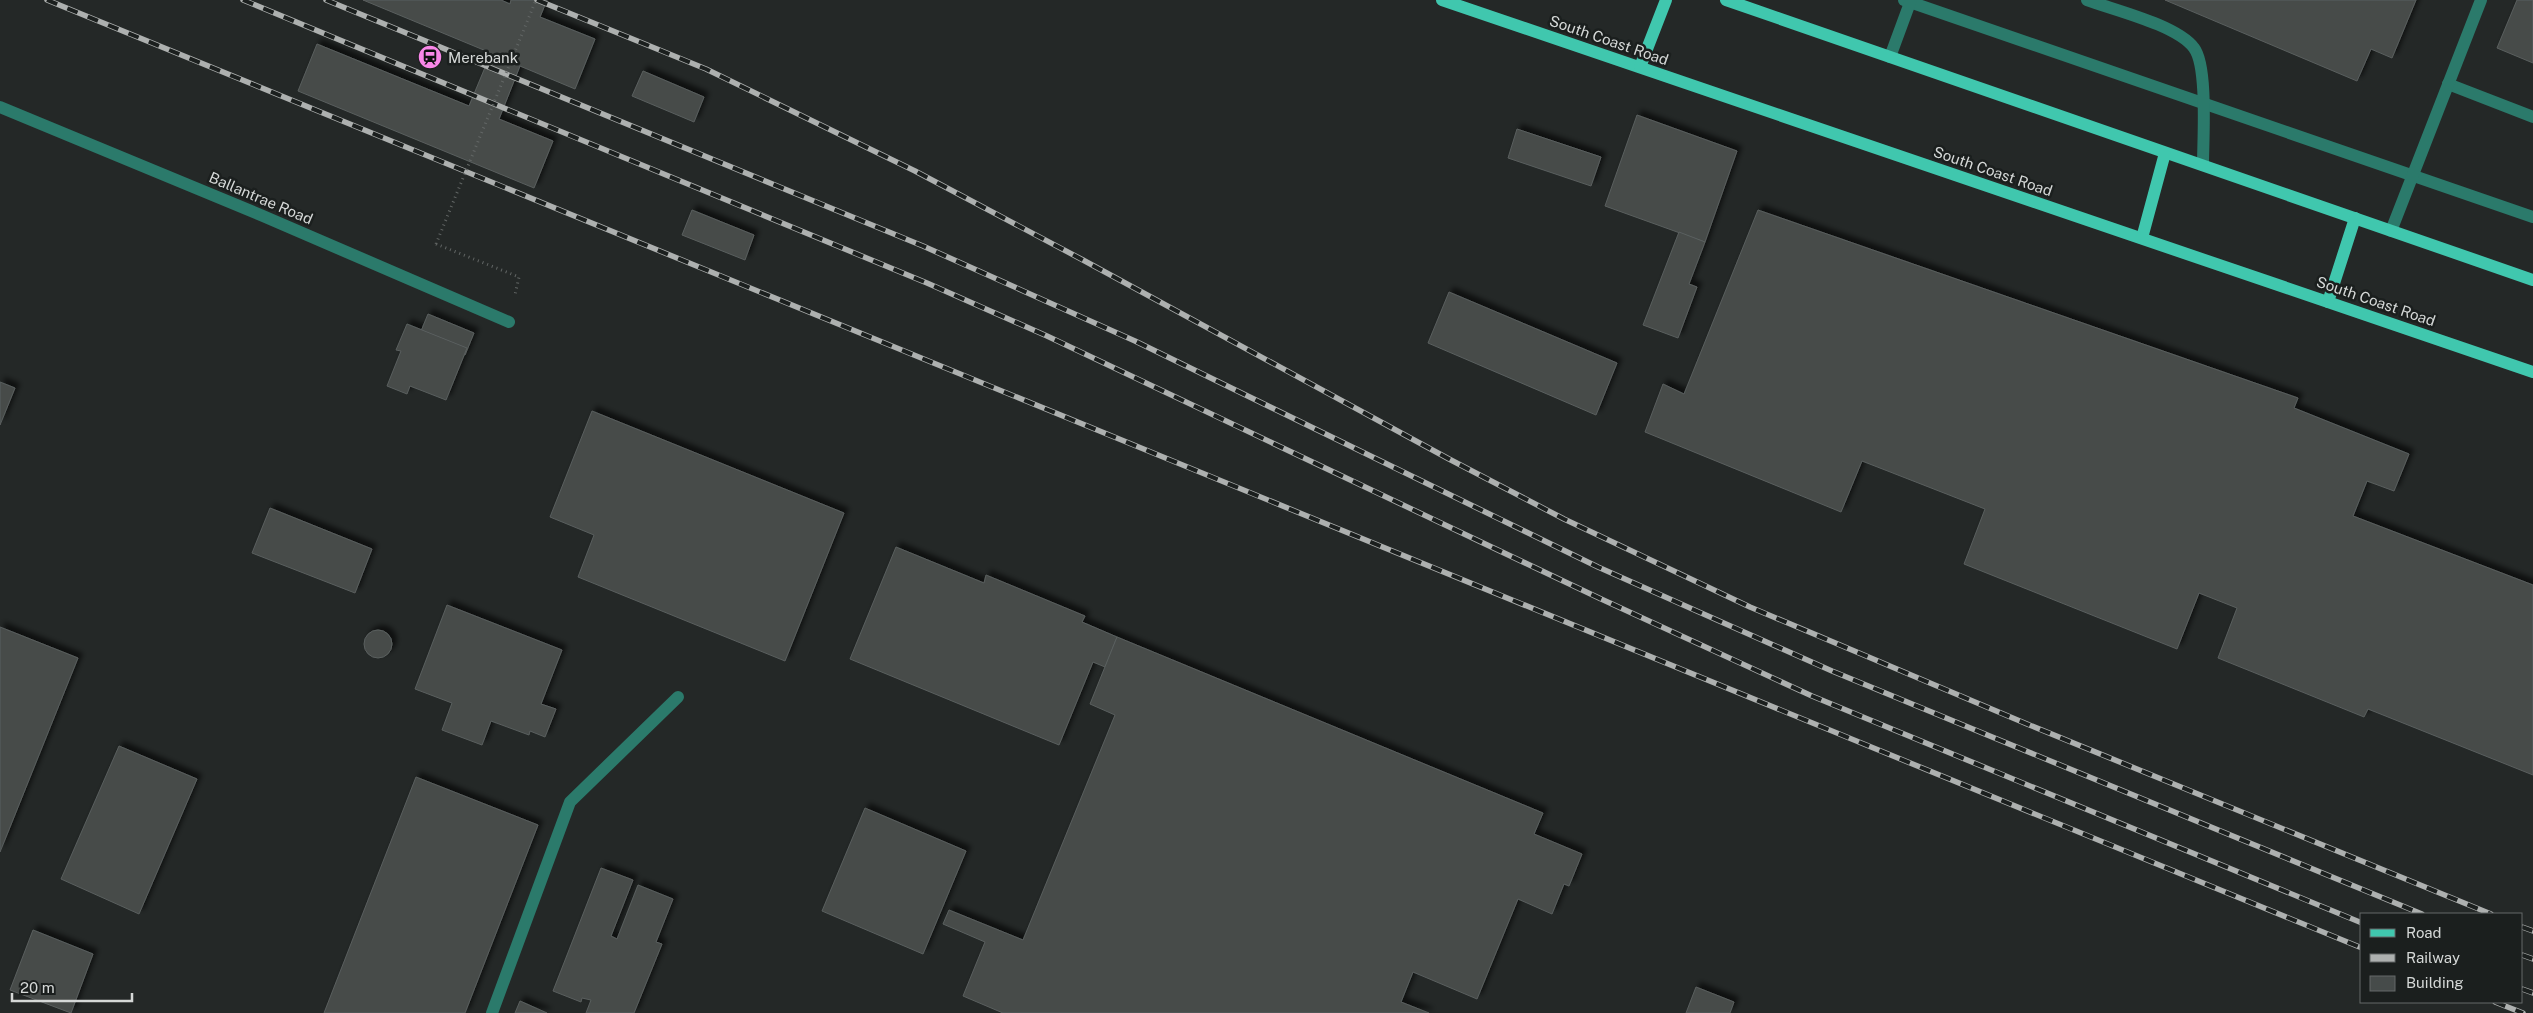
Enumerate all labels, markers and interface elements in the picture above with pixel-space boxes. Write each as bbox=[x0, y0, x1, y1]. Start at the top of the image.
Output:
street label: South Coast Road bbox=[1547, 12, 1671, 68]
station icon: Merebank bbox=[417, 44, 443, 70]
place label: Merebank bbox=[448, 49, 518, 66]
street label: South Coast Road bbox=[1931, 143, 2055, 199]
street label: Ballantrae Road bbox=[207, 168, 315, 228]
street label: South Coast Road bbox=[2314, 273, 2438, 329]
legend bbox=[2360, 913, 2523, 1003]
text: Road bbox=[2406, 924, 2442, 941]
text: Railway bbox=[2406, 949, 2460, 966]
scale bar bbox=[12, 970, 132, 1002]
text: Building bbox=[2406, 974, 2464, 991]
text: 20 m bbox=[20, 979, 55, 996]

